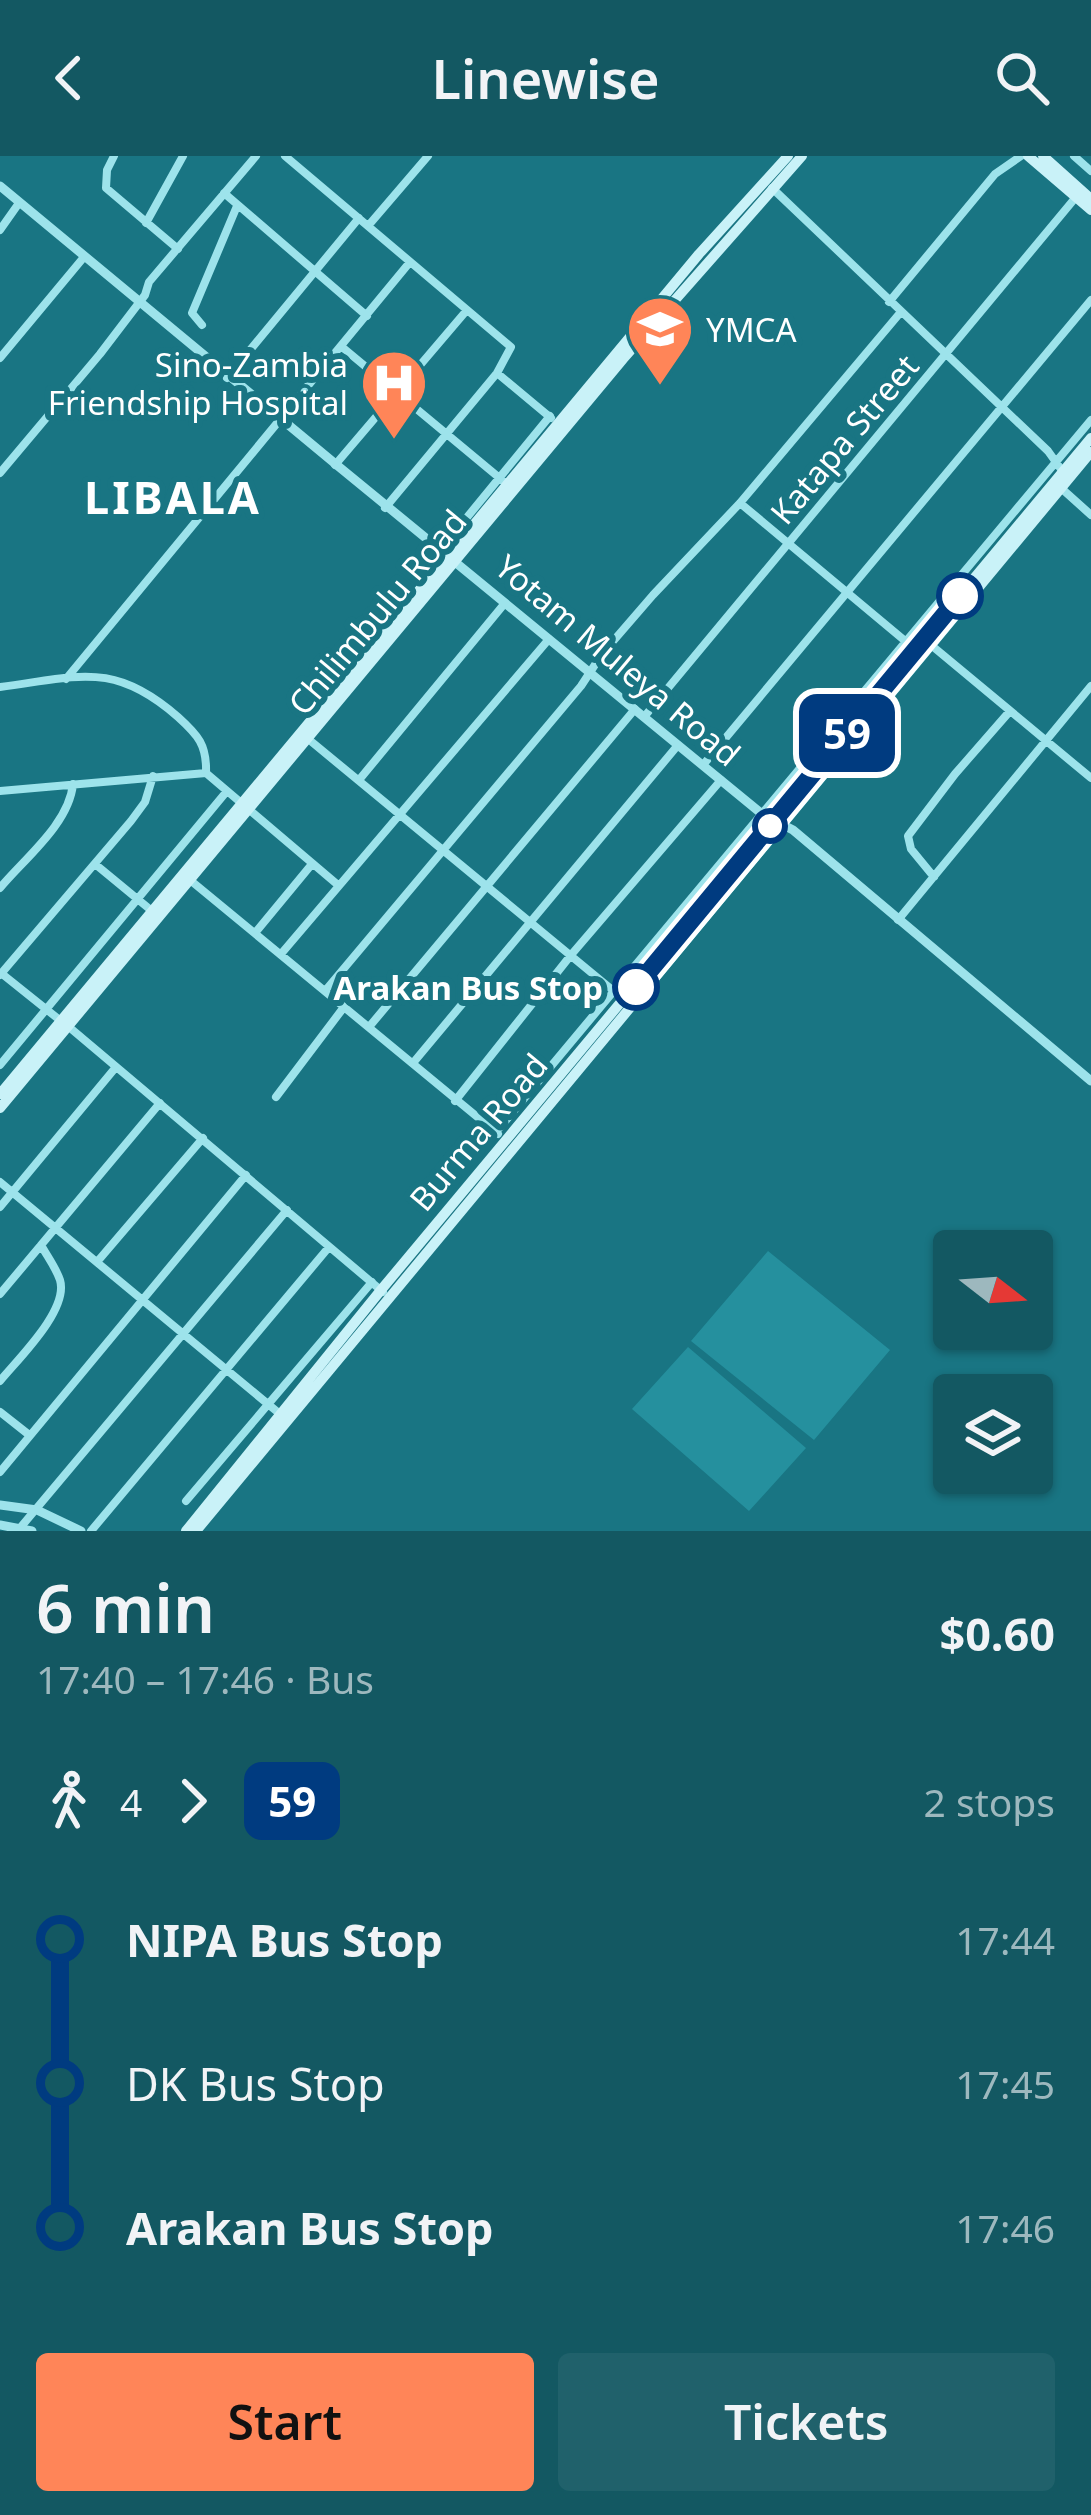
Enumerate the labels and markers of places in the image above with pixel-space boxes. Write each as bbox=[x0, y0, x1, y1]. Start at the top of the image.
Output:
school or university icon: YMCA bbox=[625, 294, 695, 388]
place label: YMCA bbox=[706, 307, 797, 352]
place label: Sino-Zambia Friendship Hospital bbox=[48, 342, 348, 425]
hospital icon: Sino-Zambia Friendship Hospital bbox=[359, 348, 429, 442]
unlabelled marker bbox=[938, 574, 982, 618]
unlabelled marker bbox=[754, 810, 786, 842]
place label: Arakan Bus Stop bbox=[334, 965, 603, 1010]
marker: Arakan Bus Stop bbox=[614, 965, 658, 1009]

